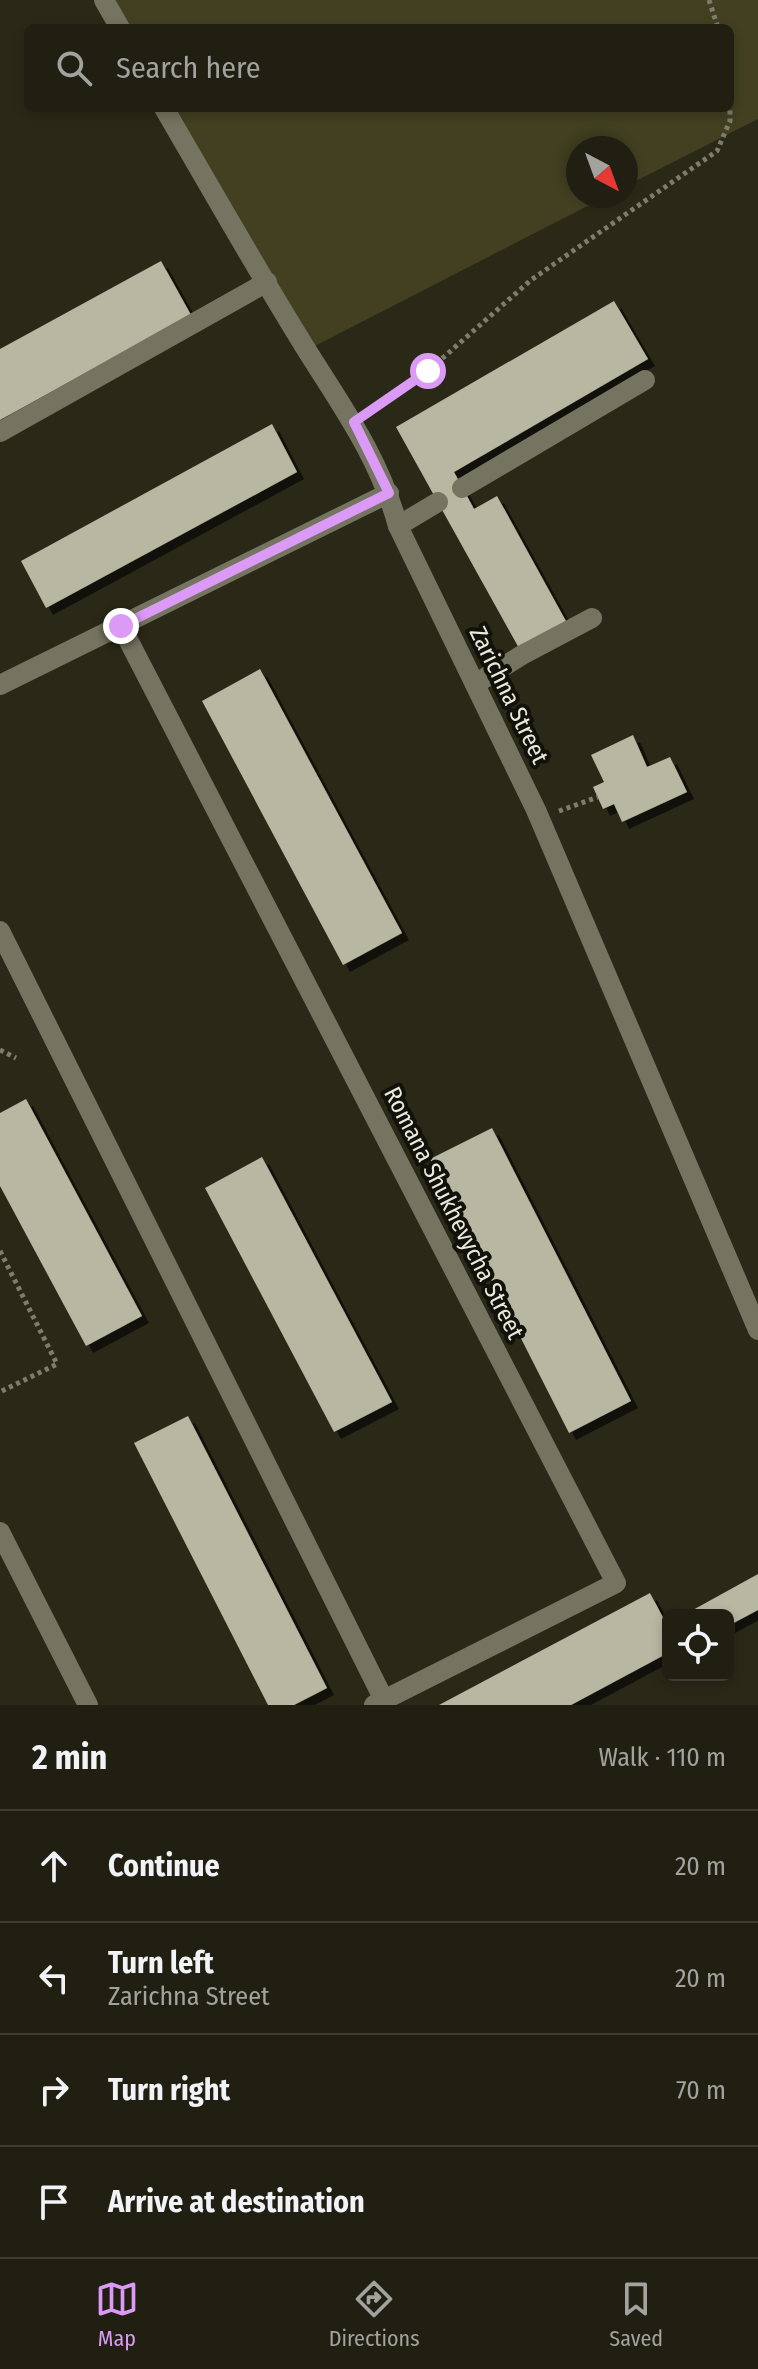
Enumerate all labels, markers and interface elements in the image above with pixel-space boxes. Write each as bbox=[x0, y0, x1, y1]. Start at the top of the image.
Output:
search box bbox=[24, 24, 734, 112]
icon: search bbox=[52, 46, 96, 90]
text: Search here bbox=[116, 50, 261, 86]
north arrow bbox=[566, 136, 638, 208]
route start bbox=[410, 353, 446, 389]
route end bbox=[103, 608, 139, 644]
street label: Zarichna Street bbox=[464, 622, 554, 768]
street label: Romana Shukhevycha Street bbox=[378, 1082, 530, 1344]
map controls bbox=[662, 1609, 734, 1681]
button: locate bbox=[662, 1609, 734, 1681]
text: 2 min bbox=[32, 1737, 107, 1778]
text: Walk · 110 m bbox=[599, 1742, 726, 1773]
icon: ahead bbox=[32, 1844, 76, 1888]
text: Continue bbox=[108, 1848, 220, 1884]
text: 20 m bbox=[675, 1851, 726, 1882]
text: Turn left bbox=[108, 1945, 214, 1981]
icon: left bbox=[32, 1956, 76, 2000]
text: 20 m bbox=[675, 1963, 726, 1994]
text: Zarichna Street bbox=[108, 1981, 270, 2012]
icon: right bbox=[32, 2068, 76, 2112]
text: Turn right bbox=[108, 2072, 230, 2108]
text: 70 m bbox=[676, 2075, 726, 2106]
icon: arrive bbox=[32, 2180, 76, 2224]
text: Arrive at destination bbox=[108, 2184, 365, 2220]
tab: Map bbox=[95, 2277, 139, 2352]
tab: Directions bbox=[329, 2277, 420, 2352]
tab: Saved bbox=[609, 2277, 663, 2352]

